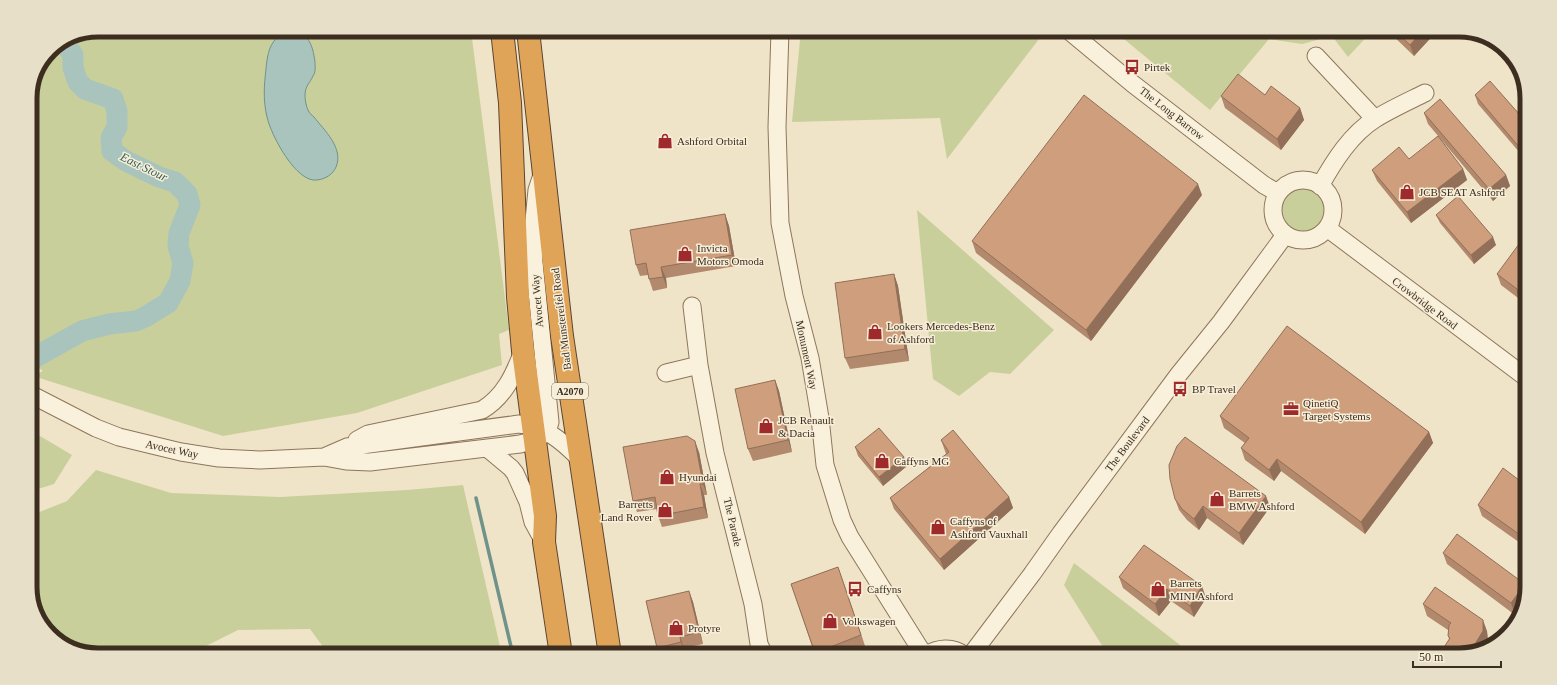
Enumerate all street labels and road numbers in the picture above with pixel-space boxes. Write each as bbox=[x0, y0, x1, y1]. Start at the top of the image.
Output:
street label: The Long Barrow bbox=[1137, 84, 1207, 142]
street label: Bad Munstereifel Road bbox=[549, 267, 573, 371]
street label: Avocet Way bbox=[529, 273, 545, 328]
street label: Crowbridge Road bbox=[1390, 275, 1460, 332]
street label: Monument Way bbox=[794, 319, 820, 391]
road number: A2070 bbox=[552, 383, 588, 399]
street label: The Boulevard bbox=[1102, 414, 1152, 474]
street label: Avocet Way bbox=[145, 438, 200, 461]
street label: The Parade bbox=[722, 496, 744, 548]

